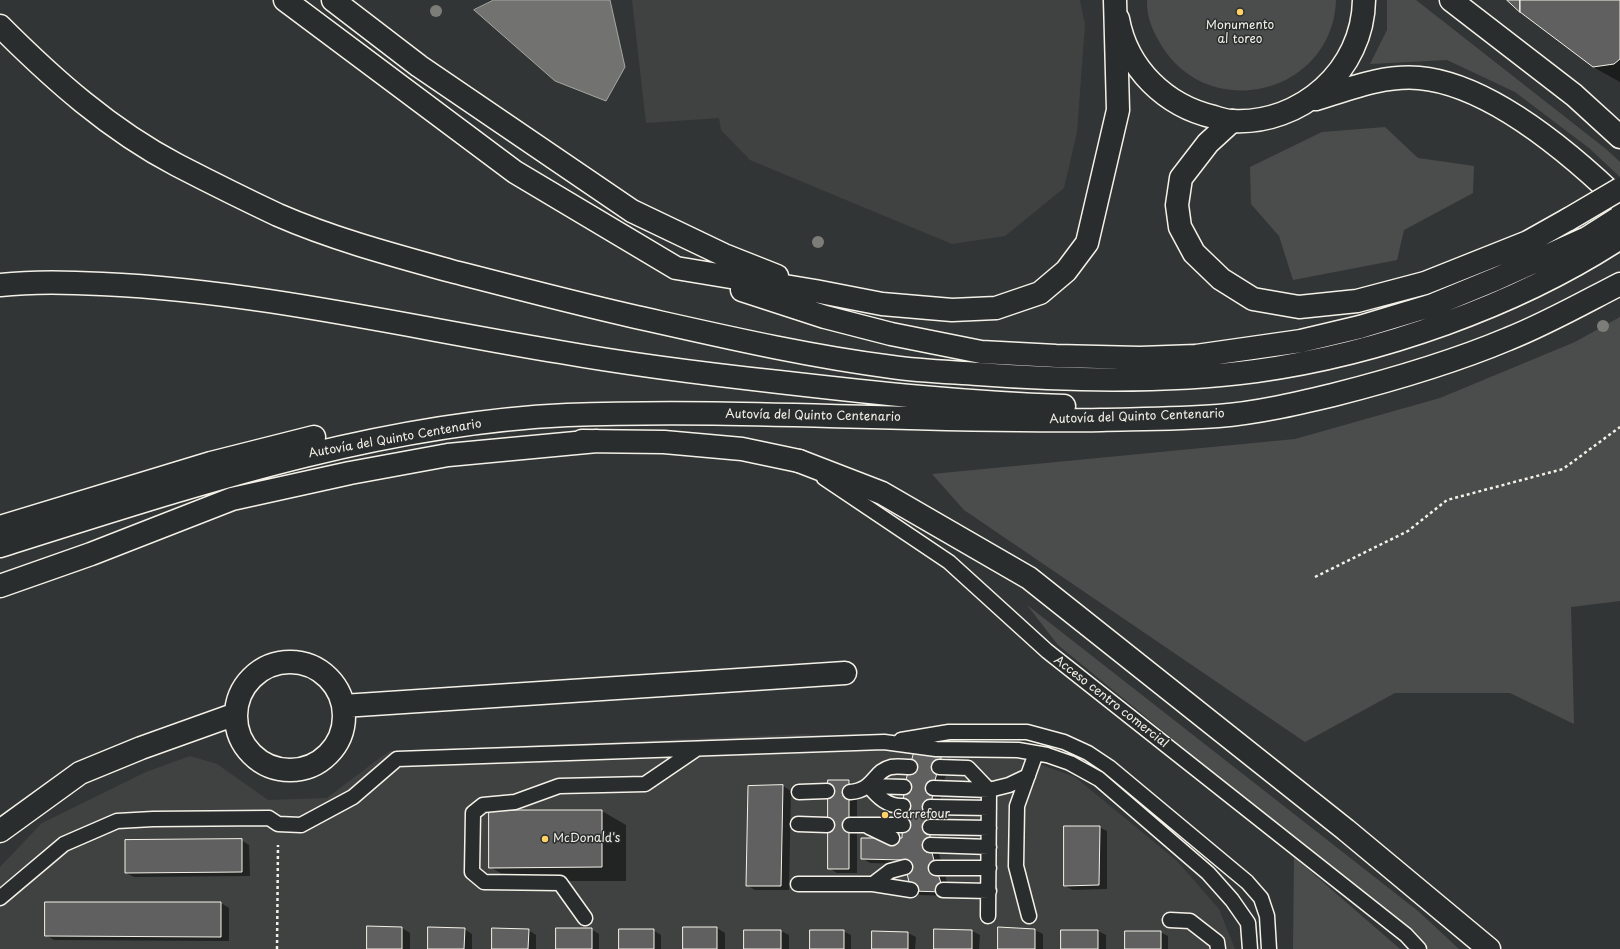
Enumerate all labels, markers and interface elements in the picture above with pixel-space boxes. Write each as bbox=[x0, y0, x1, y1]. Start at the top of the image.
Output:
marker: Monumento al toreo bbox=[1235, 7, 1245, 17]
place label: Monumento al toreo bbox=[1206, 19, 1274, 47]
street label: Autovía del Quinto Centenario bbox=[725, 407, 901, 425]
street label: Autovía del Quinto Centenario bbox=[1049, 407, 1225, 427]
street label: Autovía del Quinto Centenario bbox=[307, 417, 483, 461]
street label: Acceso centro comercial bbox=[1051, 653, 1171, 751]
place label: Carrefour bbox=[893, 808, 950, 822]
marker: Carrefour bbox=[880, 810, 890, 820]
place label: McDonald's bbox=[553, 832, 620, 846]
marker: McDonald's bbox=[540, 834, 550, 844]

